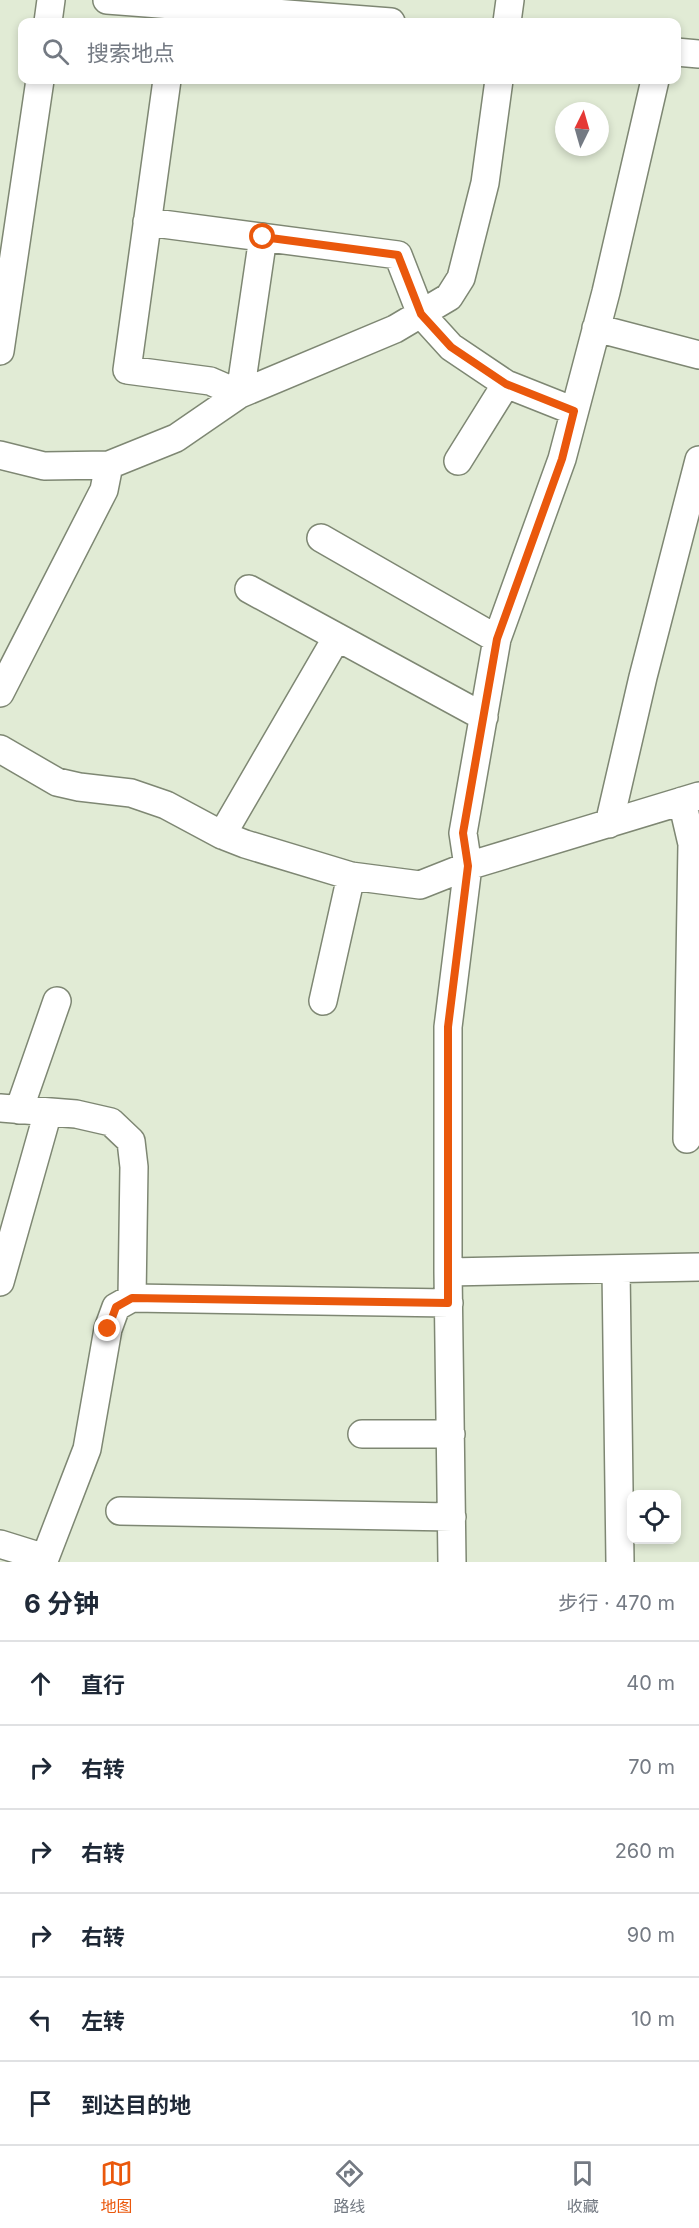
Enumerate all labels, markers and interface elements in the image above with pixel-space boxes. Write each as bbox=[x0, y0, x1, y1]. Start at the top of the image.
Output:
search box bbox=[18, 18, 681, 84]
icon: search bbox=[39, 35, 72, 68]
text: 搜索地点 bbox=[87, 40, 175, 66]
north arrow bbox=[555, 102, 609, 156]
route start bbox=[249, 223, 275, 249]
route end bbox=[94, 1315, 120, 1341]
map controls bbox=[627, 1490, 681, 1544]
button: locate bbox=[627, 1490, 681, 1544]
text: 6 分钟 bbox=[24, 1588, 99, 1619]
text: 步行 · 470 m bbox=[558, 1591, 675, 1615]
icon: ahead bbox=[24, 1667, 57, 1700]
text: 40 m bbox=[626, 1671, 675, 1695]
text: 直行 bbox=[81, 1672, 125, 1698]
icon: right bbox=[24, 1751, 57, 1784]
text: 70 m bbox=[628, 1755, 675, 1779]
text: 右转 bbox=[81, 1756, 125, 1782]
icon: right bbox=[24, 1835, 57, 1868]
text: 260 m bbox=[615, 1839, 675, 1863]
text: 右转 bbox=[81, 1840, 125, 1866]
icon: right bbox=[24, 1919, 57, 1952]
text: 90 m bbox=[627, 1923, 675, 1947]
text: 右转 bbox=[81, 1924, 125, 1950]
icon: left bbox=[24, 2003, 57, 2036]
text: 10 m bbox=[631, 2007, 675, 2031]
text: 左转 bbox=[81, 2008, 125, 2034]
icon: arrive bbox=[24, 2087, 57, 2120]
text: 到达目的地 bbox=[81, 2092, 191, 2118]
tab: 地图 bbox=[100, 2157, 133, 2217]
tab: 路线 bbox=[333, 2157, 366, 2217]
tab: 收藏 bbox=[566, 2157, 599, 2217]

